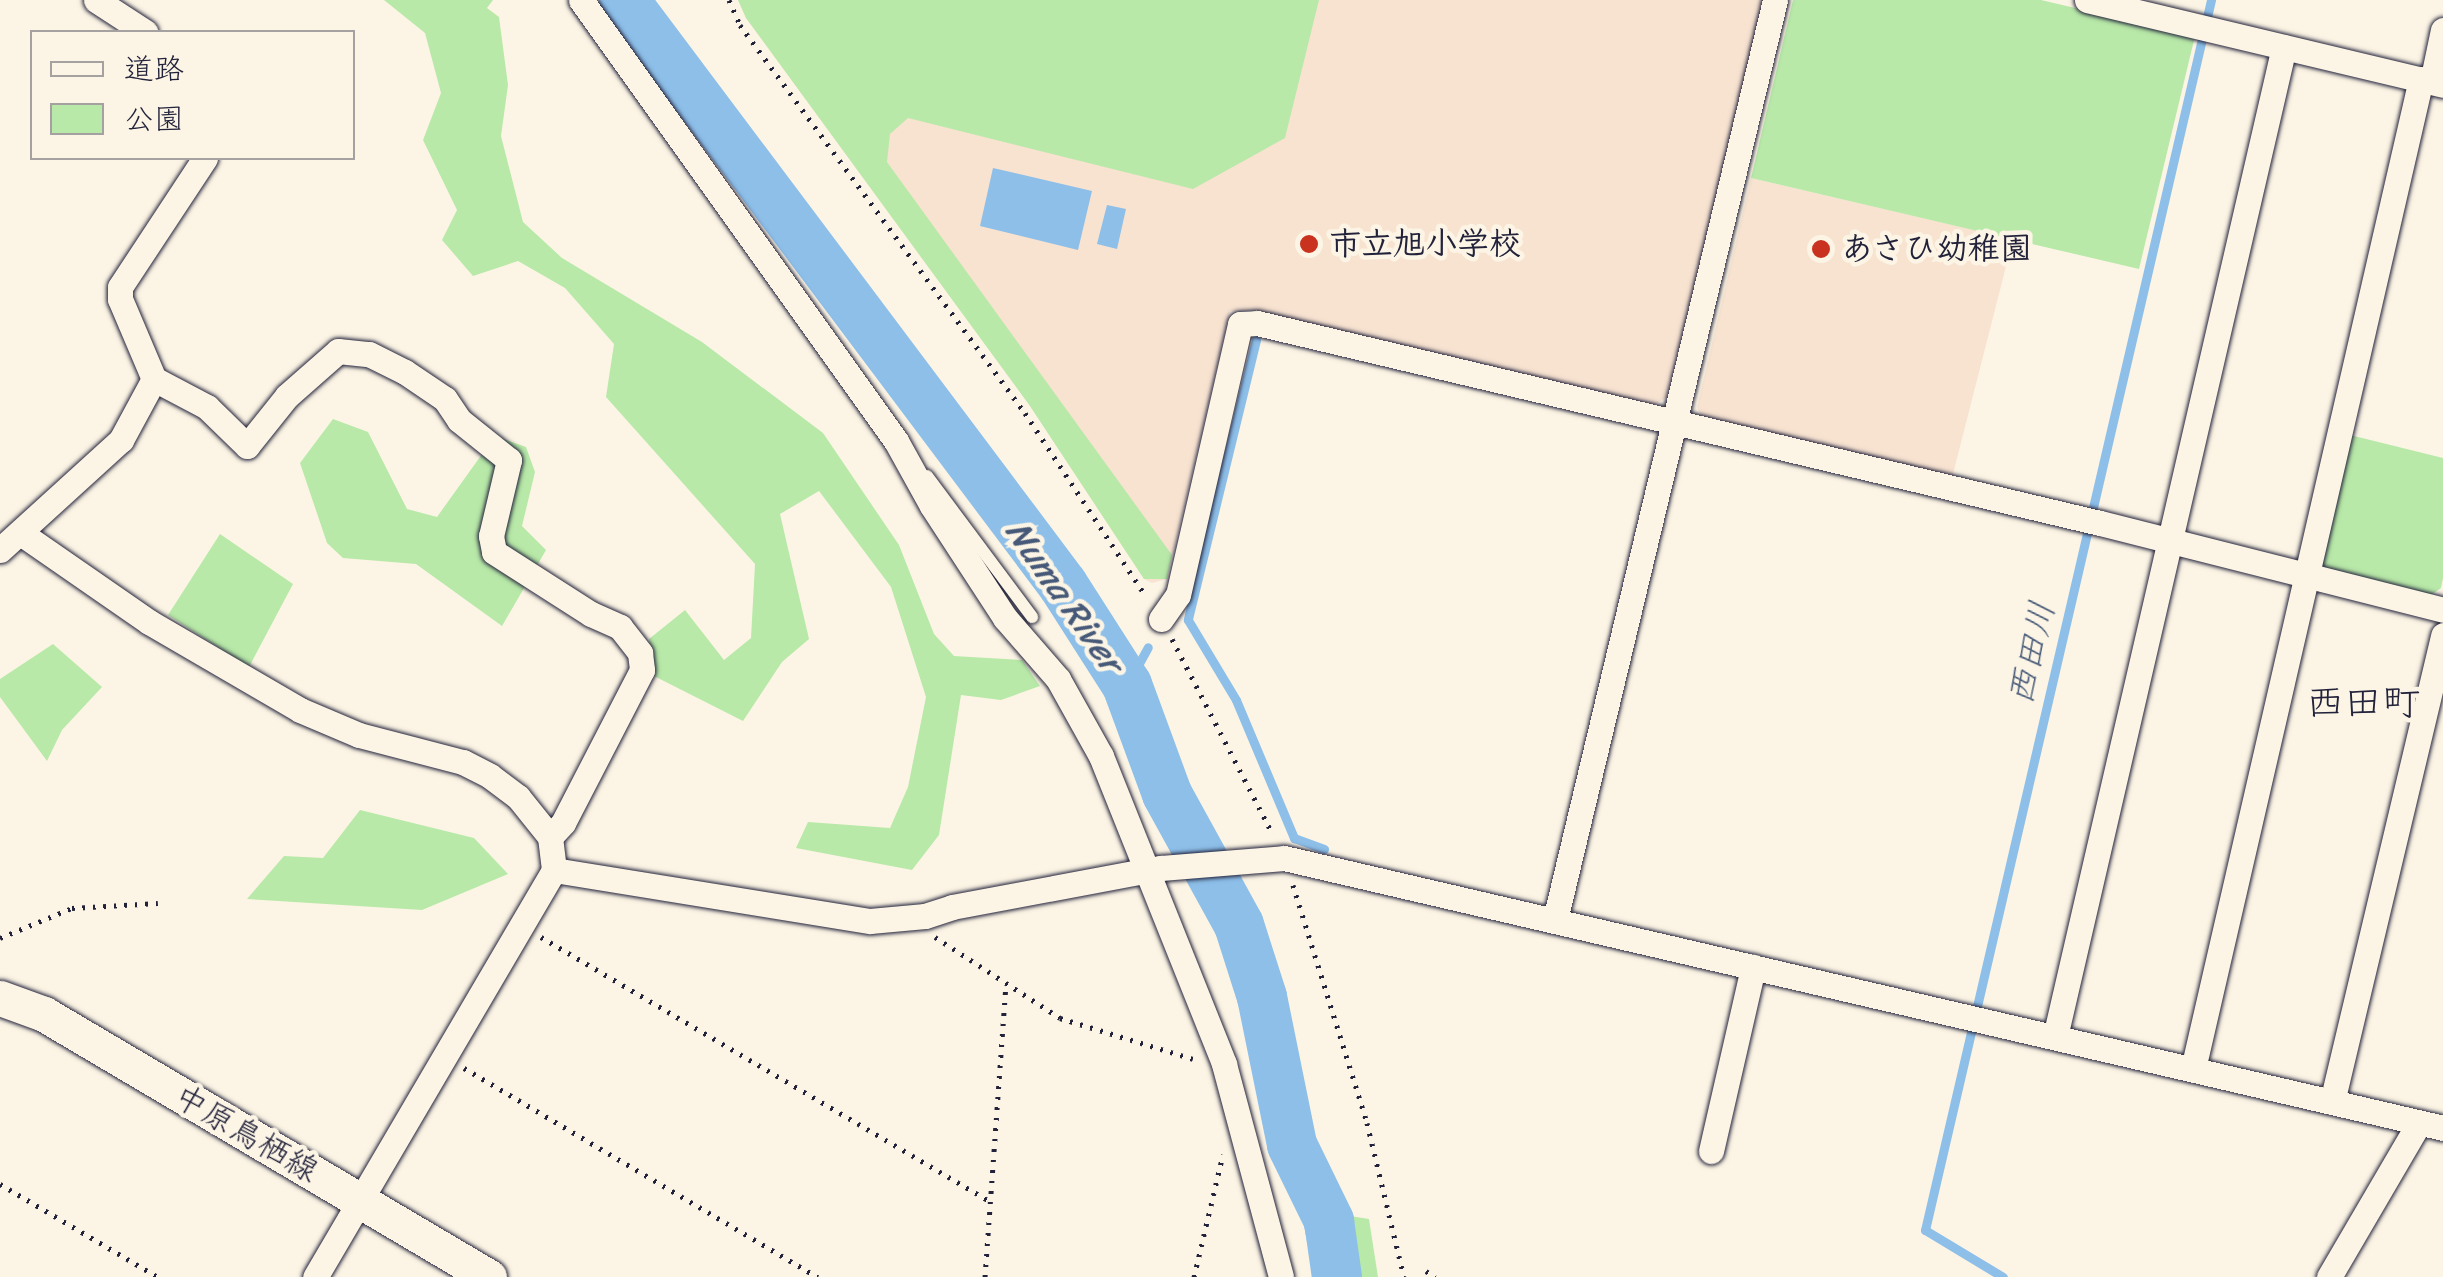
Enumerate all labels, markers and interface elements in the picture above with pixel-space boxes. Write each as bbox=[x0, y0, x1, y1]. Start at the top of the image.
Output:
legend bbox=[30, 30, 355, 160]
text: 道路 bbox=[124, 42, 184, 96]
text: 公園 bbox=[124, 92, 184, 146]
place label: 市立旭小学校 bbox=[1329, 225, 1521, 263]
place label: あさひ幼稚園 bbox=[1841, 230, 2033, 268]
marker: 市立旭小学校 bbox=[1298, 233, 1320, 255]
marker: あさひ幼稚園 bbox=[1810, 238, 1832, 260]
water label: Numa River bbox=[997, 512, 1133, 680]
water label: 西田川 bbox=[1999, 597, 2063, 709]
district label: 西田町 bbox=[2306, 680, 2420, 726]
street label: 中原鳥栖線 bbox=[167, 1077, 325, 1191]

